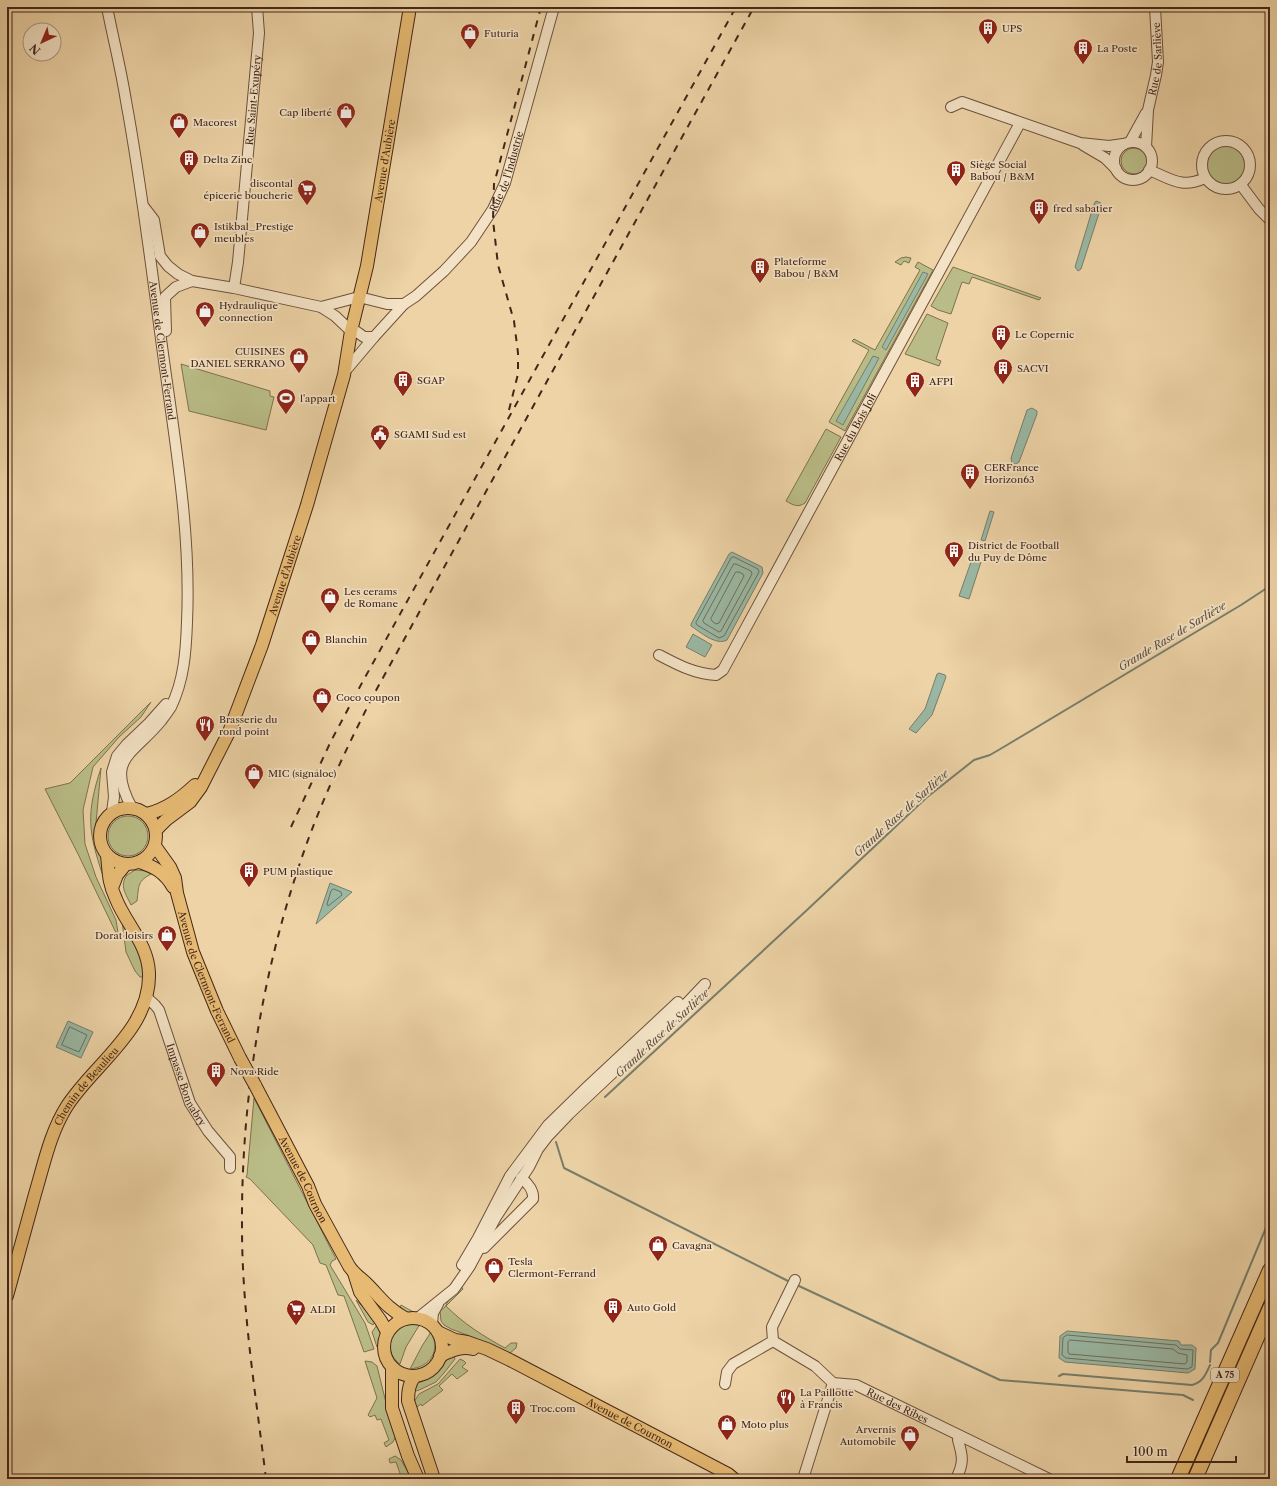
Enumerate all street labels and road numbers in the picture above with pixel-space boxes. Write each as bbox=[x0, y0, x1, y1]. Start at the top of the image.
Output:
street label: Rue de Sarliève bbox=[1146, 21, 1165, 97]
street label: Rue Saint-Exupéry bbox=[243, 54, 264, 146]
street label: Avenue d'Aubière bbox=[372, 118, 398, 204]
street label: Rue de l'Industrie bbox=[487, 129, 526, 214]
street label: Avenue de Clermont-Ferrand bbox=[146, 279, 178, 421]
street label: Rue du Bois Joli bbox=[832, 391, 879, 464]
street label: Avenue d'Aubière bbox=[266, 533, 304, 618]
street label: Avenue de Clermont-Ferrand bbox=[175, 908, 238, 1045]
street label: Impasse Bonnabry bbox=[164, 1042, 209, 1129]
street label: Chemin de Beaulieu bbox=[52, 1044, 121, 1128]
street label: Avenue de Cournon bbox=[275, 1133, 330, 1226]
road number: A 75 bbox=[1211, 1368, 1239, 1382]
street label: Rue des Ribes bbox=[864, 1385, 930, 1426]
street label: Avenue de Cournon bbox=[583, 1395, 676, 1451]

